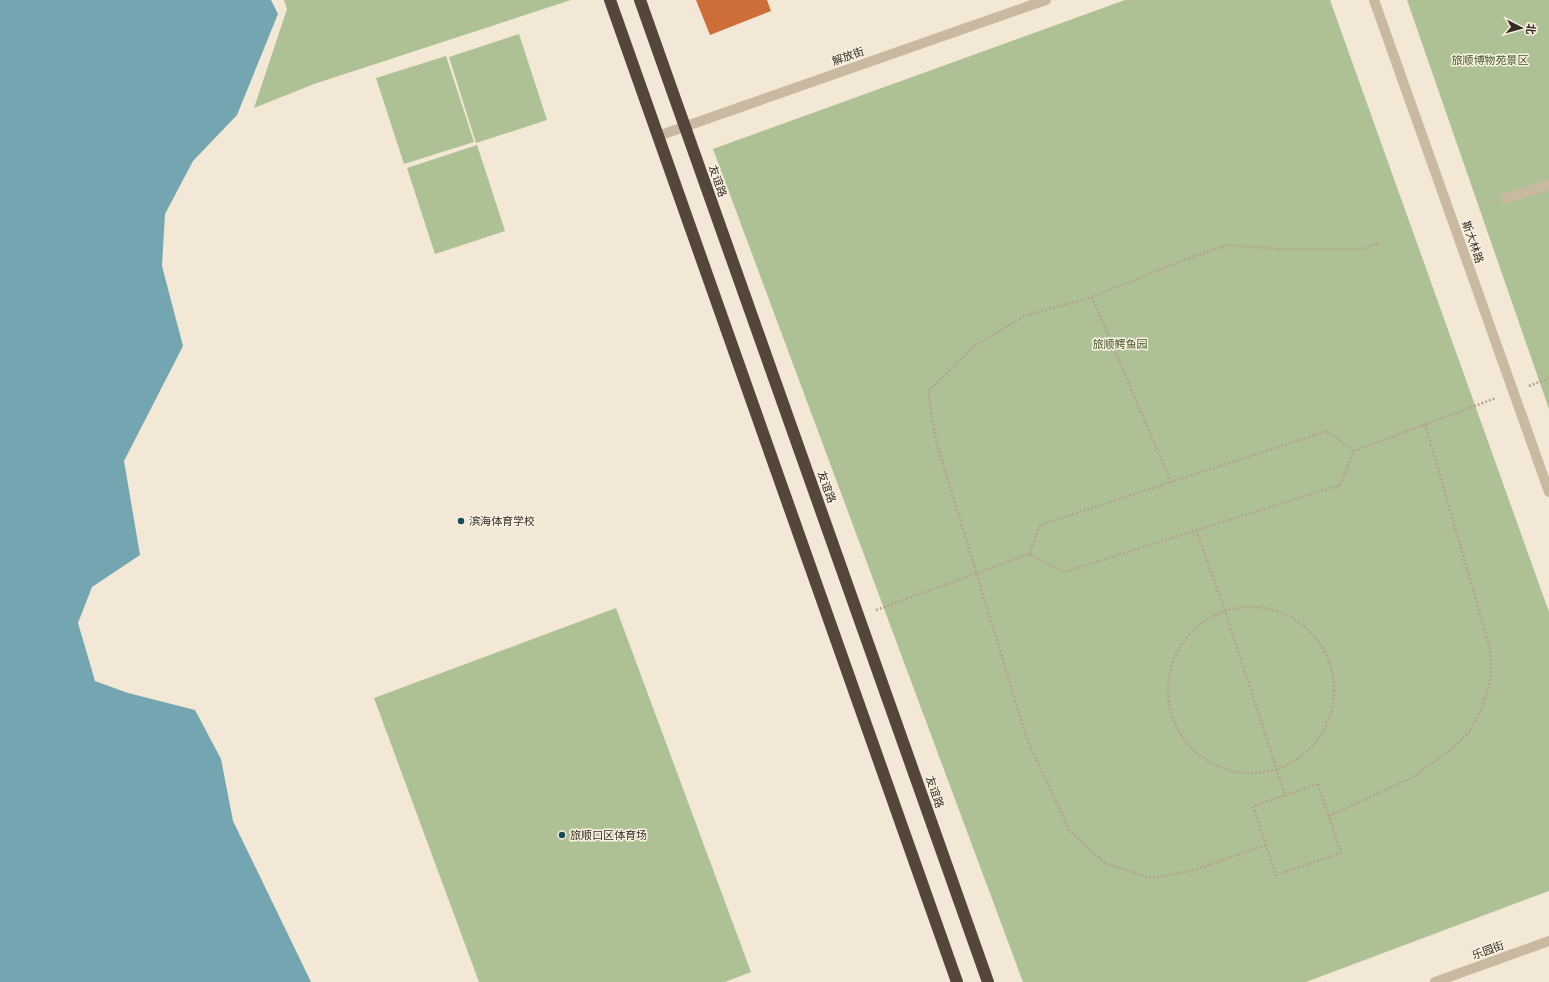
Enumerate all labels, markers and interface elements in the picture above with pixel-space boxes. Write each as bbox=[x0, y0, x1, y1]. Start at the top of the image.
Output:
north arrow bbox=[1501, 8, 1541, 48]
text: 北 bbox=[1523, 23, 1537, 35]
street label: 解放街 bbox=[830, 45, 866, 68]
park label: 旅顺博物苑景区 bbox=[1452, 54, 1529, 67]
street label: 友谊路 bbox=[706, 163, 729, 199]
street label: 斯大林路 bbox=[1459, 219, 1486, 265]
park label: 旅顺鳄鱼园 bbox=[1093, 338, 1148, 351]
street label: 友谊路 bbox=[815, 469, 838, 505]
place label: 滨海体育学校 bbox=[469, 515, 535, 528]
marker: 滨海体育学校 bbox=[456, 516, 466, 526]
street label: 友谊路 bbox=[923, 774, 946, 810]
place label: 旅顺口区体育场 bbox=[570, 829, 647, 842]
marker: 旅顺口区体育场 bbox=[557, 830, 567, 840]
street label: 乐园街 bbox=[1470, 939, 1506, 962]

